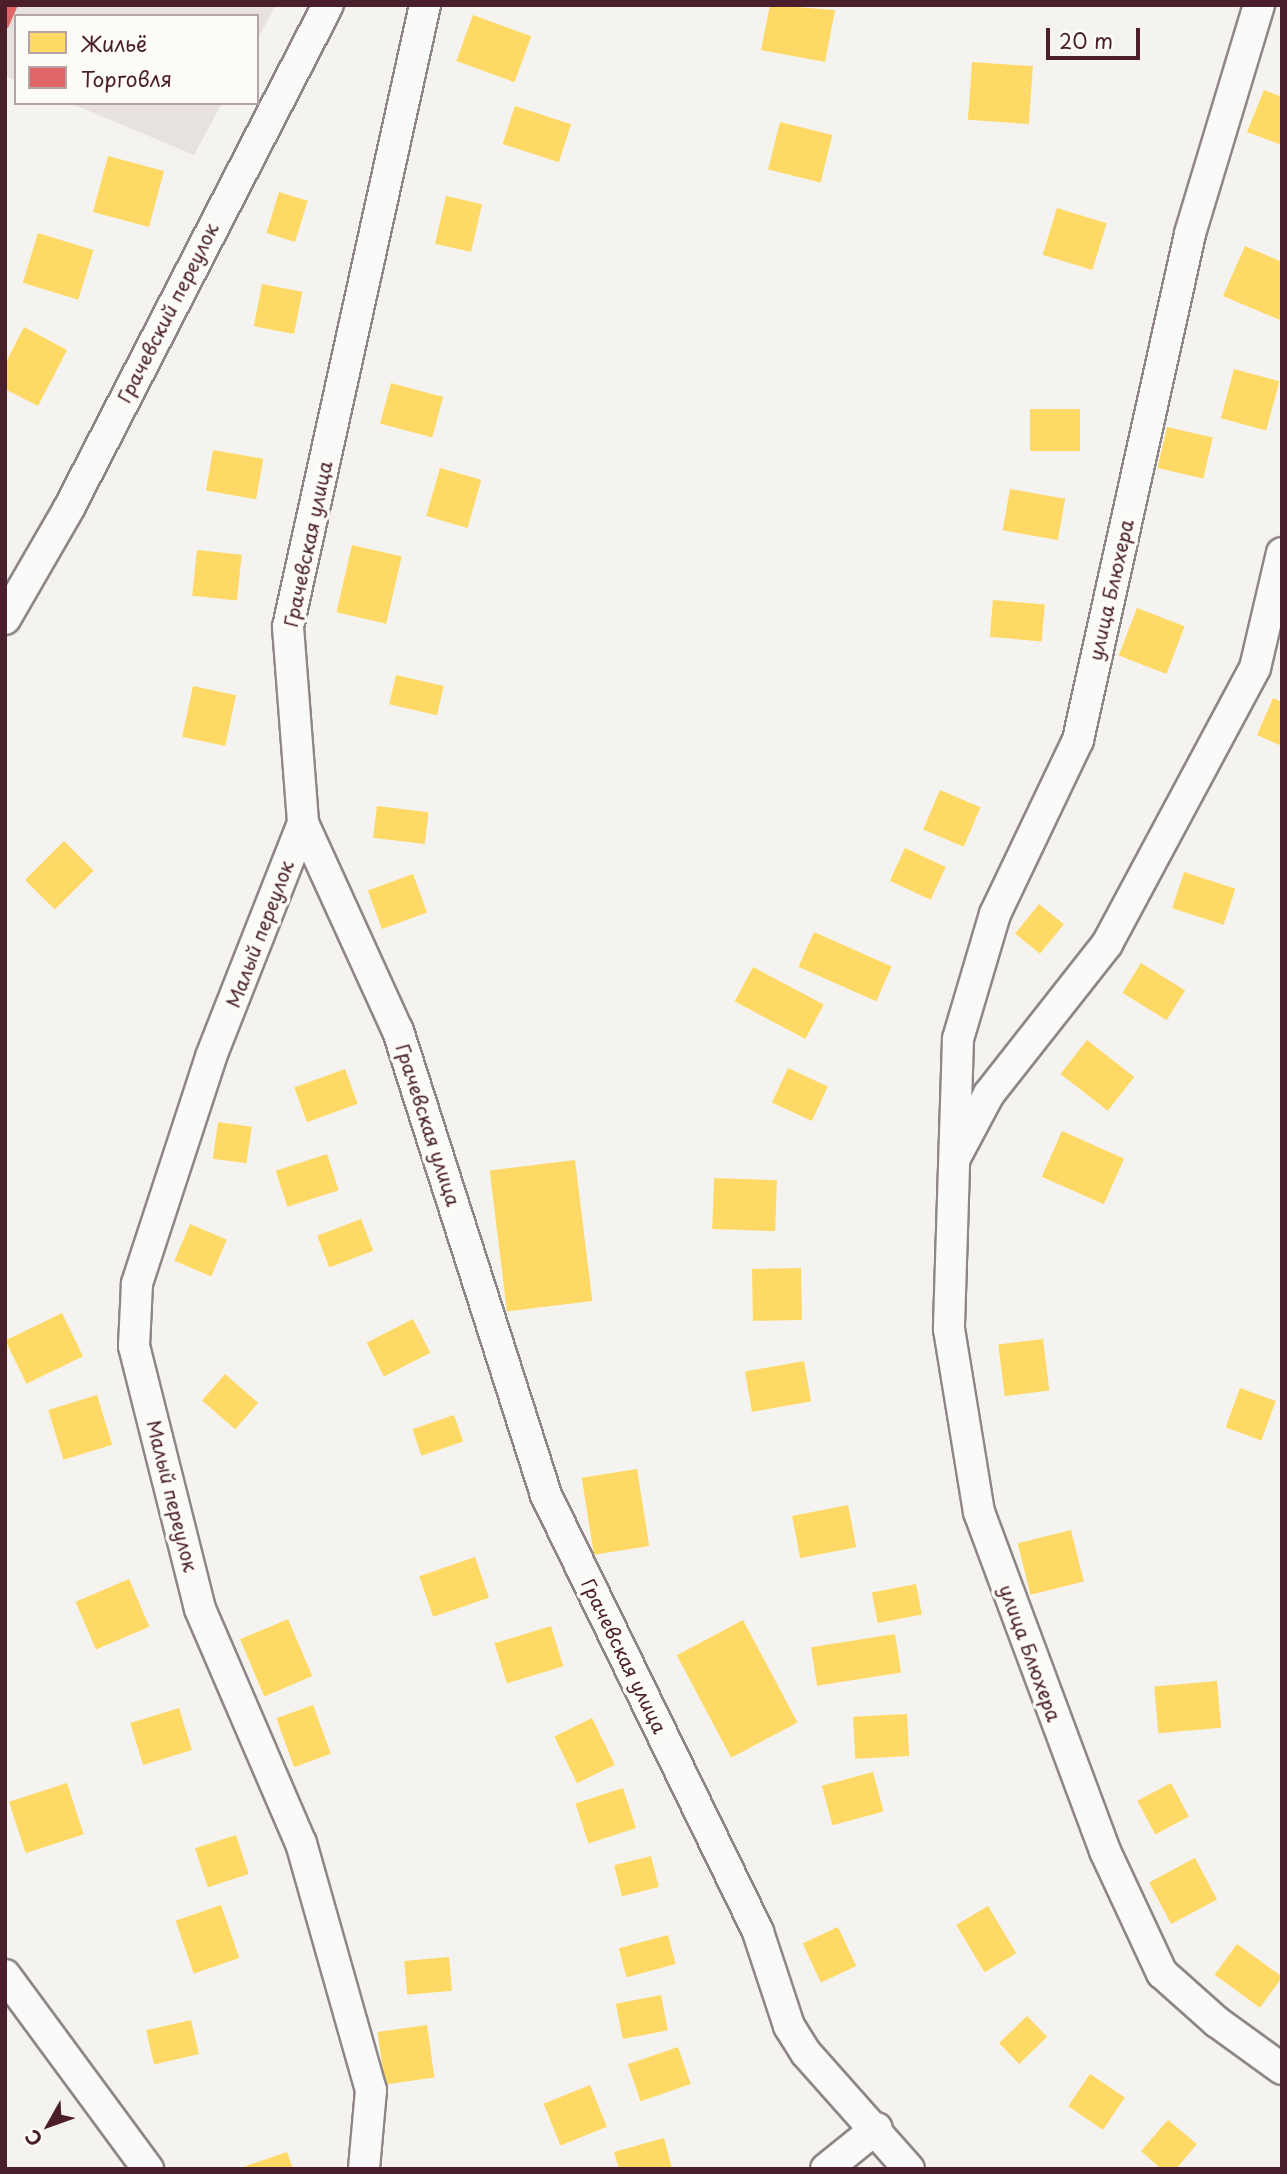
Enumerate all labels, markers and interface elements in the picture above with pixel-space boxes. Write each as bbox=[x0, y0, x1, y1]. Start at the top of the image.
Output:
legend bbox=[14, 14, 259, 105]
scale bar bbox=[1049, 14, 1144, 58]
text: 20 m bbox=[1059, 24, 1113, 56]
text: Жильё bbox=[81, 27, 147, 59]
text: Торговля bbox=[81, 62, 172, 94]
street label: Грачевский переулок bbox=[113, 219, 223, 407]
street label: Грачевская улица bbox=[279, 458, 337, 630]
street label: улица Блюхера bbox=[1084, 517, 1138, 663]
street label: Малый переулок bbox=[221, 857, 299, 1011]
street label: Грачевская улица bbox=[391, 1041, 465, 1209]
street label: Малый переулок bbox=[142, 1418, 202, 1574]
street label: Грачевская улица bbox=[576, 1574, 672, 1738]
street label: улица Блюхера bbox=[994, 1581, 1066, 1725]
north arrow bbox=[14, 2090, 84, 2160]
text: С bbox=[18, 2124, 48, 2153]

